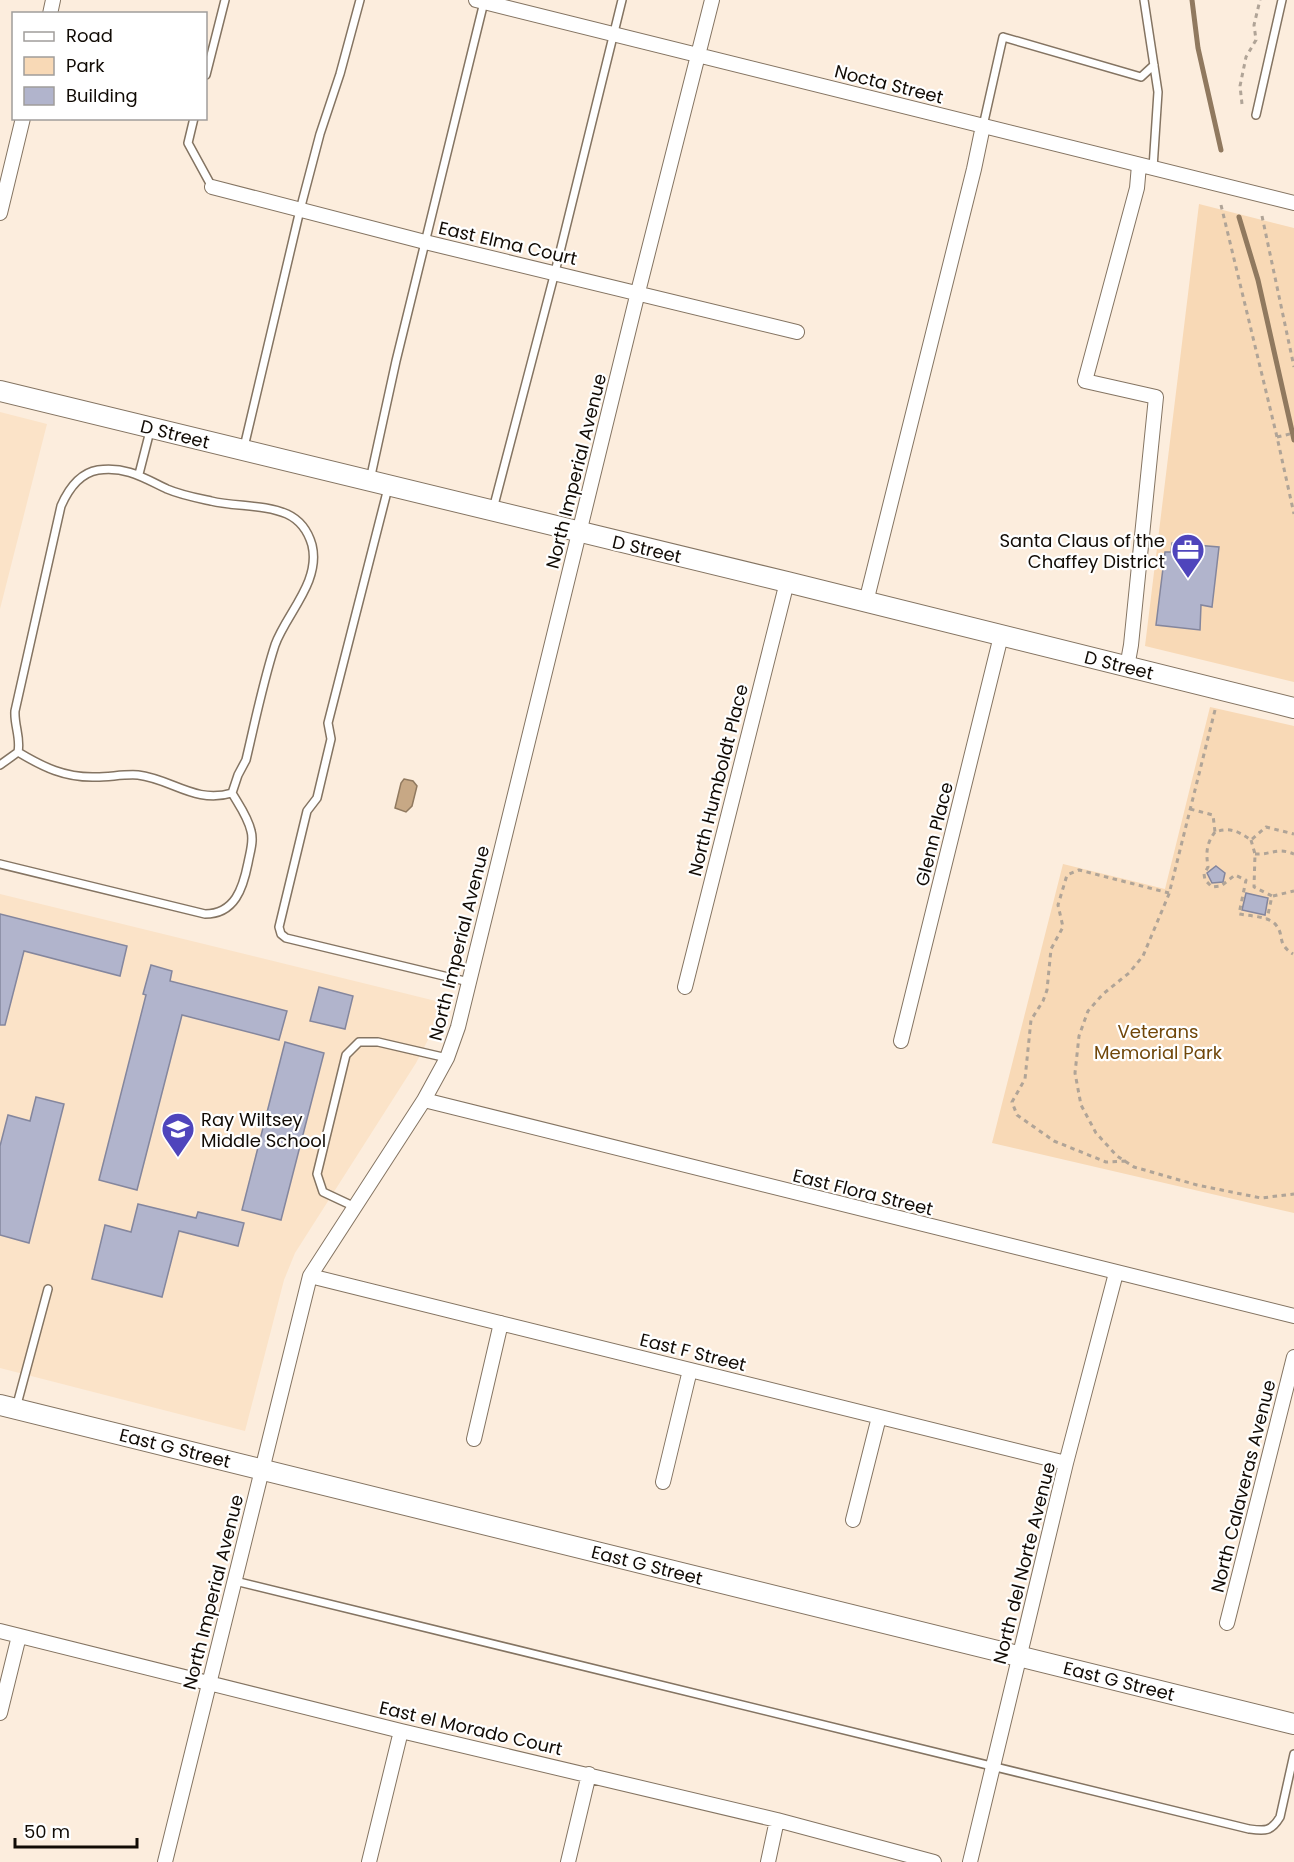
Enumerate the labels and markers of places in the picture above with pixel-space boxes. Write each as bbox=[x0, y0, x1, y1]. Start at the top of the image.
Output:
place label: Santa Claus of the Chaffey District bbox=[1000, 528, 1165, 574]
office icon: Santa Claus of the Chaffey District bbox=[1170, 532, 1206, 579]
place label: Ray Wiltsey Middle School bbox=[201, 1107, 326, 1153]
school or university icon: Ray Wiltsey Middle School bbox=[160, 1111, 196, 1158]

